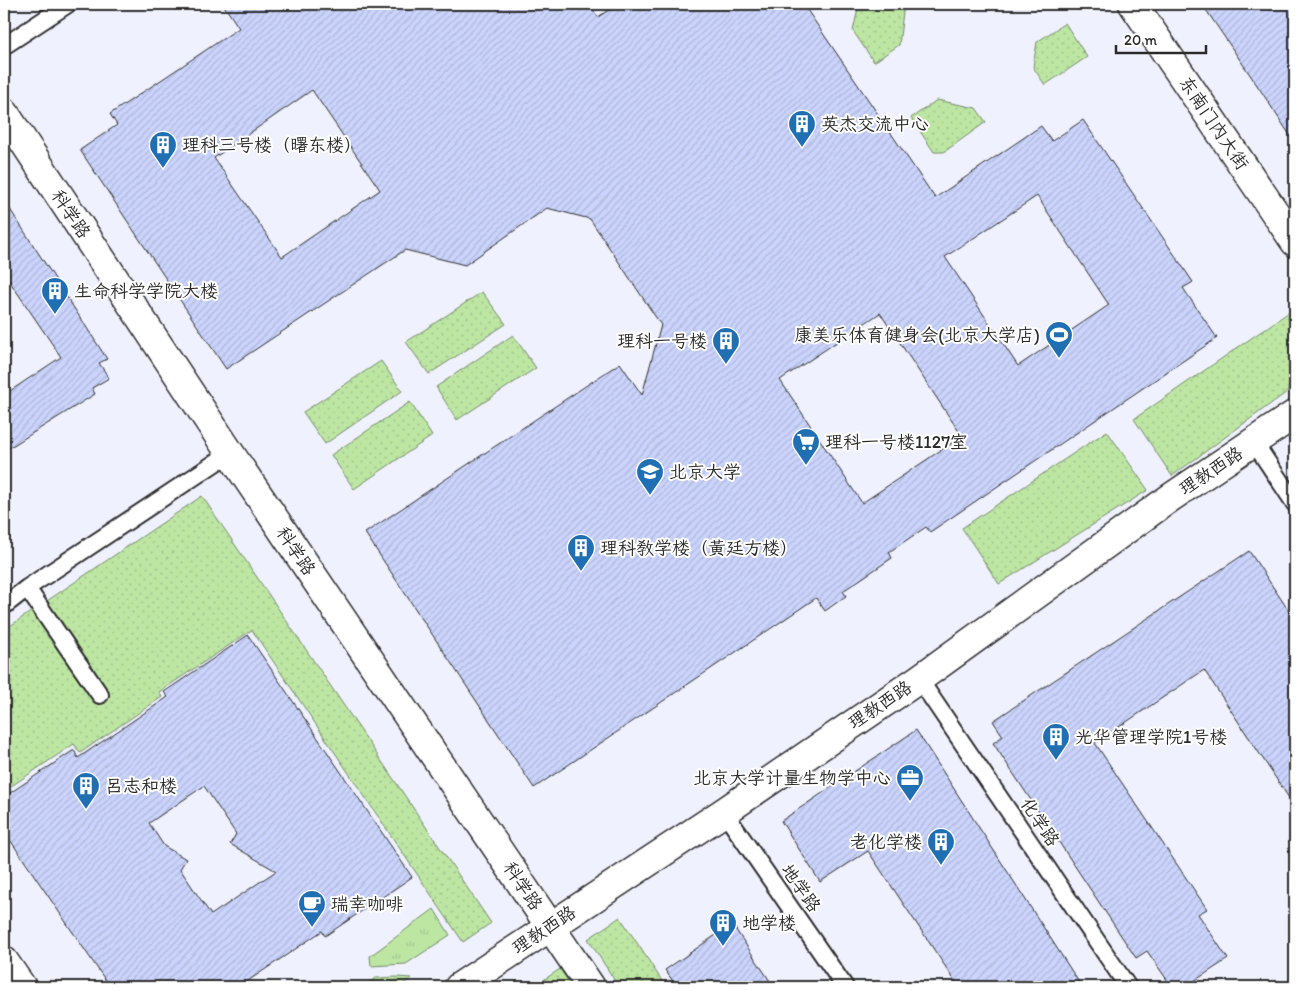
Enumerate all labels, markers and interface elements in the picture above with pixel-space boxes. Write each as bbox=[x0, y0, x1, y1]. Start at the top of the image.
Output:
scale bar bbox=[1116, 22, 1206, 54]
text: 20 m bbox=[1124, 31, 1158, 49]
street label: 东南门内大街 bbox=[1175, 72, 1253, 174]
building icon: 英杰交流中心 bbox=[787, 109, 817, 148]
place label: 英杰交流中心 bbox=[821, 113, 929, 135]
building icon: 理科三号楼（曙东楼） bbox=[148, 130, 178, 169]
place label: 理科三号楼（曙东楼） bbox=[182, 134, 362, 156]
street label: 科学路 bbox=[47, 185, 95, 243]
building icon: 生命科学学院大楼 bbox=[40, 276, 70, 315]
place label: 生命科学学院大楼 bbox=[74, 280, 218, 302]
sports icon: 康美乐体育健身会(北京大学店) bbox=[1044, 320, 1074, 359]
place label: 康美乐体育健身会(北京大学店) bbox=[794, 324, 1040, 346]
building icon: 理科一号楼 bbox=[711, 326, 741, 365]
place label: 理科一号楼 bbox=[617, 330, 707, 352]
supermarket icon: 理科一号楼1127室 bbox=[791, 427, 821, 466]
place label: 理科一号楼1127室 bbox=[825, 431, 968, 453]
street label: 理教西路 bbox=[1175, 442, 1247, 500]
school or university icon: 北京大学 bbox=[635, 457, 665, 496]
place label: 北京大学 bbox=[669, 461, 741, 483]
street label: 科学路 bbox=[272, 522, 320, 580]
building icon: 理科教学楼（黄廷方楼） bbox=[566, 533, 596, 572]
place label: 理科教学楼（黄廷方楼） bbox=[600, 537, 798, 559]
street label: 理教西路 bbox=[844, 676, 916, 734]
building icon: 光华管理学院1号楼 bbox=[1041, 722, 1071, 761]
place label: 光华管理学院1号楼 bbox=[1075, 726, 1227, 748]
office icon: 北京大学计量生物学中心 bbox=[895, 763, 925, 802]
place label: 北京大学计量生物学中心 bbox=[693, 767, 891, 789]
building icon: 吕志和楼 bbox=[71, 771, 101, 810]
place label: 吕志和楼 bbox=[105, 775, 177, 797]
street label: 化学路 bbox=[1016, 793, 1064, 851]
building icon: 老化学楼 bbox=[926, 827, 956, 866]
place label: 老化学楼 bbox=[850, 831, 922, 853]
street label: 科学路 bbox=[499, 857, 547, 915]
street label: 地学路 bbox=[777, 860, 825, 916]
cafe icon: 瑞幸咖啡 bbox=[297, 889, 327, 928]
place label: 瑞幸咖啡 bbox=[331, 893, 403, 915]
street label: 理教西路 bbox=[508, 901, 580, 959]
building icon: 地学楼 bbox=[708, 908, 738, 947]
place label: 地学楼 bbox=[742, 912, 796, 934]

